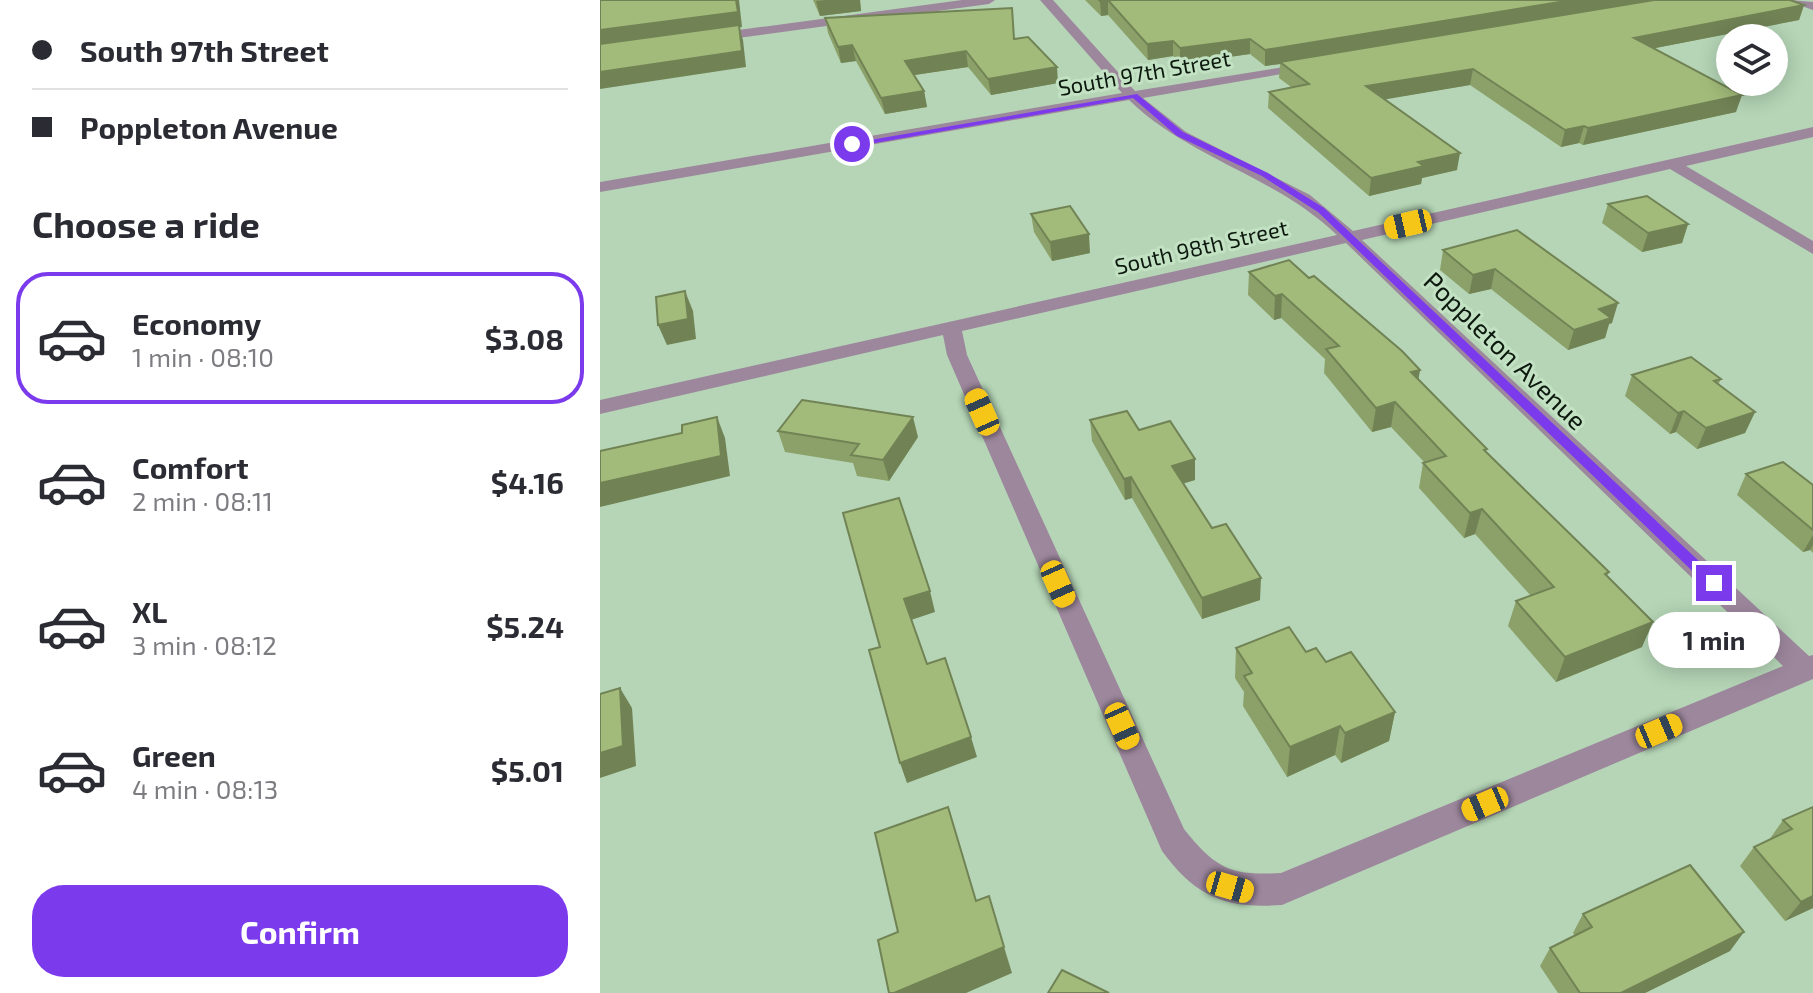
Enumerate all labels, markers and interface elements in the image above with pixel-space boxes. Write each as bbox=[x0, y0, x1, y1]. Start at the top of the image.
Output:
map controls bbox=[1716, 24, 1788, 96]
button: layers bbox=[1716, 24, 1788, 96]
text: South 97th Street bbox=[80, 32, 329, 68]
street label: South 97th Street bbox=[1056, 44, 1232, 100]
text: Poppleton Avenue bbox=[80, 109, 338, 145]
route start bbox=[834, 126, 870, 162]
text: Choose a ride bbox=[32, 202, 260, 245]
car bbox=[1382, 207, 1434, 241]
street label: South 98th Street bbox=[1112, 213, 1290, 279]
street label: Poppleton Avenue bbox=[1418, 265, 1594, 435]
icon: car bbox=[36, 302, 108, 374]
text: Economy bbox=[132, 305, 261, 341]
text: $3.08 bbox=[485, 320, 564, 356]
text: 1 min · 08:10 bbox=[132, 341, 274, 372]
car bbox=[961, 385, 1003, 439]
icon: car bbox=[36, 446, 108, 518]
text: Comfort bbox=[132, 449, 249, 485]
text: $4.16 bbox=[491, 464, 564, 500]
text: 2 min · 08:11 bbox=[132, 485, 273, 516]
car bbox=[1037, 557, 1079, 611]
route end bbox=[1696, 565, 1732, 601]
icon: car bbox=[36, 590, 108, 662]
text: XL bbox=[132, 593, 167, 629]
text: $5.24 bbox=[486, 608, 564, 644]
callout: 1 min bbox=[1648, 611, 1780, 667]
text: 1 min bbox=[1683, 624, 1745, 655]
text: 3 min · 08:12 bbox=[132, 629, 277, 660]
car bbox=[1101, 699, 1143, 753]
car bbox=[1632, 711, 1686, 751]
icon: car bbox=[36, 734, 108, 806]
text: Green bbox=[132, 737, 216, 773]
text: $5.01 bbox=[491, 752, 564, 788]
text: 4 min · 08:13 bbox=[132, 773, 278, 804]
car bbox=[1458, 784, 1512, 824]
car bbox=[1204, 869, 1256, 905]
button: Confirm bbox=[32, 885, 568, 977]

